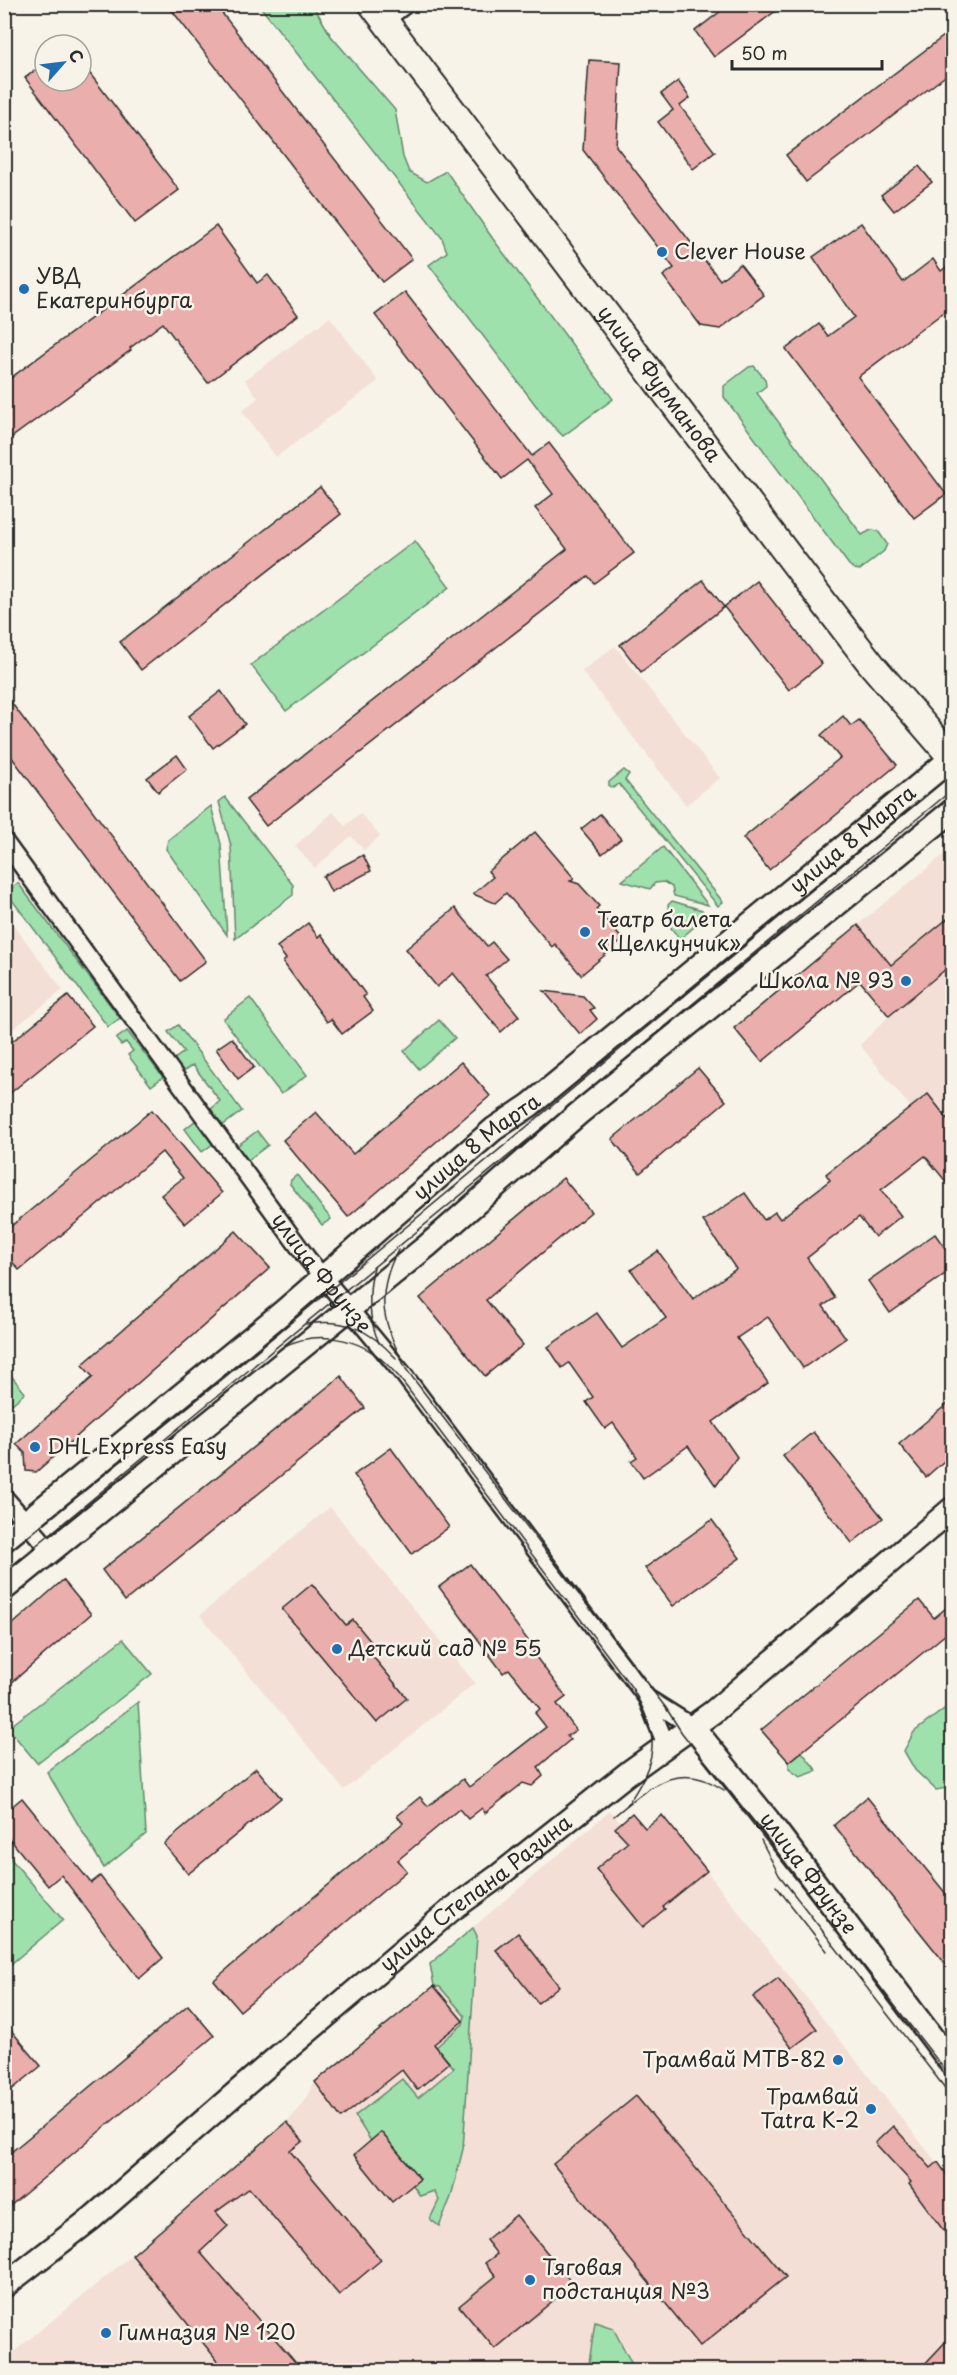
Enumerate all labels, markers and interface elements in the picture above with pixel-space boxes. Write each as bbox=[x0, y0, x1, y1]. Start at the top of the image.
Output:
north arrow bbox=[33, 33, 93, 93]
scale bar bbox=[732, 33, 882, 71]
text: 50 m bbox=[741, 39, 788, 66]
text: С bbox=[64, 45, 91, 66]
place label: Clever House bbox=[674, 234, 806, 266]
marker: Clever House bbox=[655, 245, 669, 259]
place label: УВД Екатеринбурга bbox=[36, 259, 192, 315]
marker: УВД Екатеринбурга bbox=[17, 282, 31, 296]
street label: улица Фурманова bbox=[591, 297, 730, 468]
street label: улица 8 Марта bbox=[781, 776, 922, 900]
place label: Театр балета «Щелкунчик» bbox=[597, 902, 741, 958]
marker: Театр балета «Щелкунчик» bbox=[578, 925, 592, 939]
place label: Школа № 93 bbox=[758, 963, 894, 995]
marker: Школа № 93 bbox=[899, 974, 913, 988]
street label: улица 8 Марта bbox=[405, 1085, 547, 1207]
street label: улица Фрунзе bbox=[265, 1205, 381, 1339]
place label: DHL Express Easy bbox=[47, 1429, 227, 1461]
marker: DHL Express Easy bbox=[28, 1440, 42, 1454]
place label: Детский сад № 55 bbox=[348, 1631, 542, 1663]
marker: Детский сад № 55 bbox=[330, 1642, 344, 1656]
street label: улица Фрунзе bbox=[753, 1804, 866, 1940]
street label: улица Степана Разина bbox=[371, 1805, 578, 1978]
place label: Трамвай МТВ-82 bbox=[642, 2042, 826, 2074]
marker: Трамвай МТВ-82 bbox=[831, 2053, 845, 2067]
place label: Трамвай Tatra K-2 bbox=[760, 2079, 859, 2135]
marker: Трамвай Tatra K-2 bbox=[864, 2102, 878, 2116]
place label: Тяговая подстанция №3 bbox=[542, 2250, 710, 2306]
marker: Тяговая подстанция №3 bbox=[523, 2273, 537, 2287]
place label: Гимназия № 120 bbox=[118, 2315, 296, 2347]
marker: Гимназия № 120 bbox=[99, 2326, 113, 2340]

